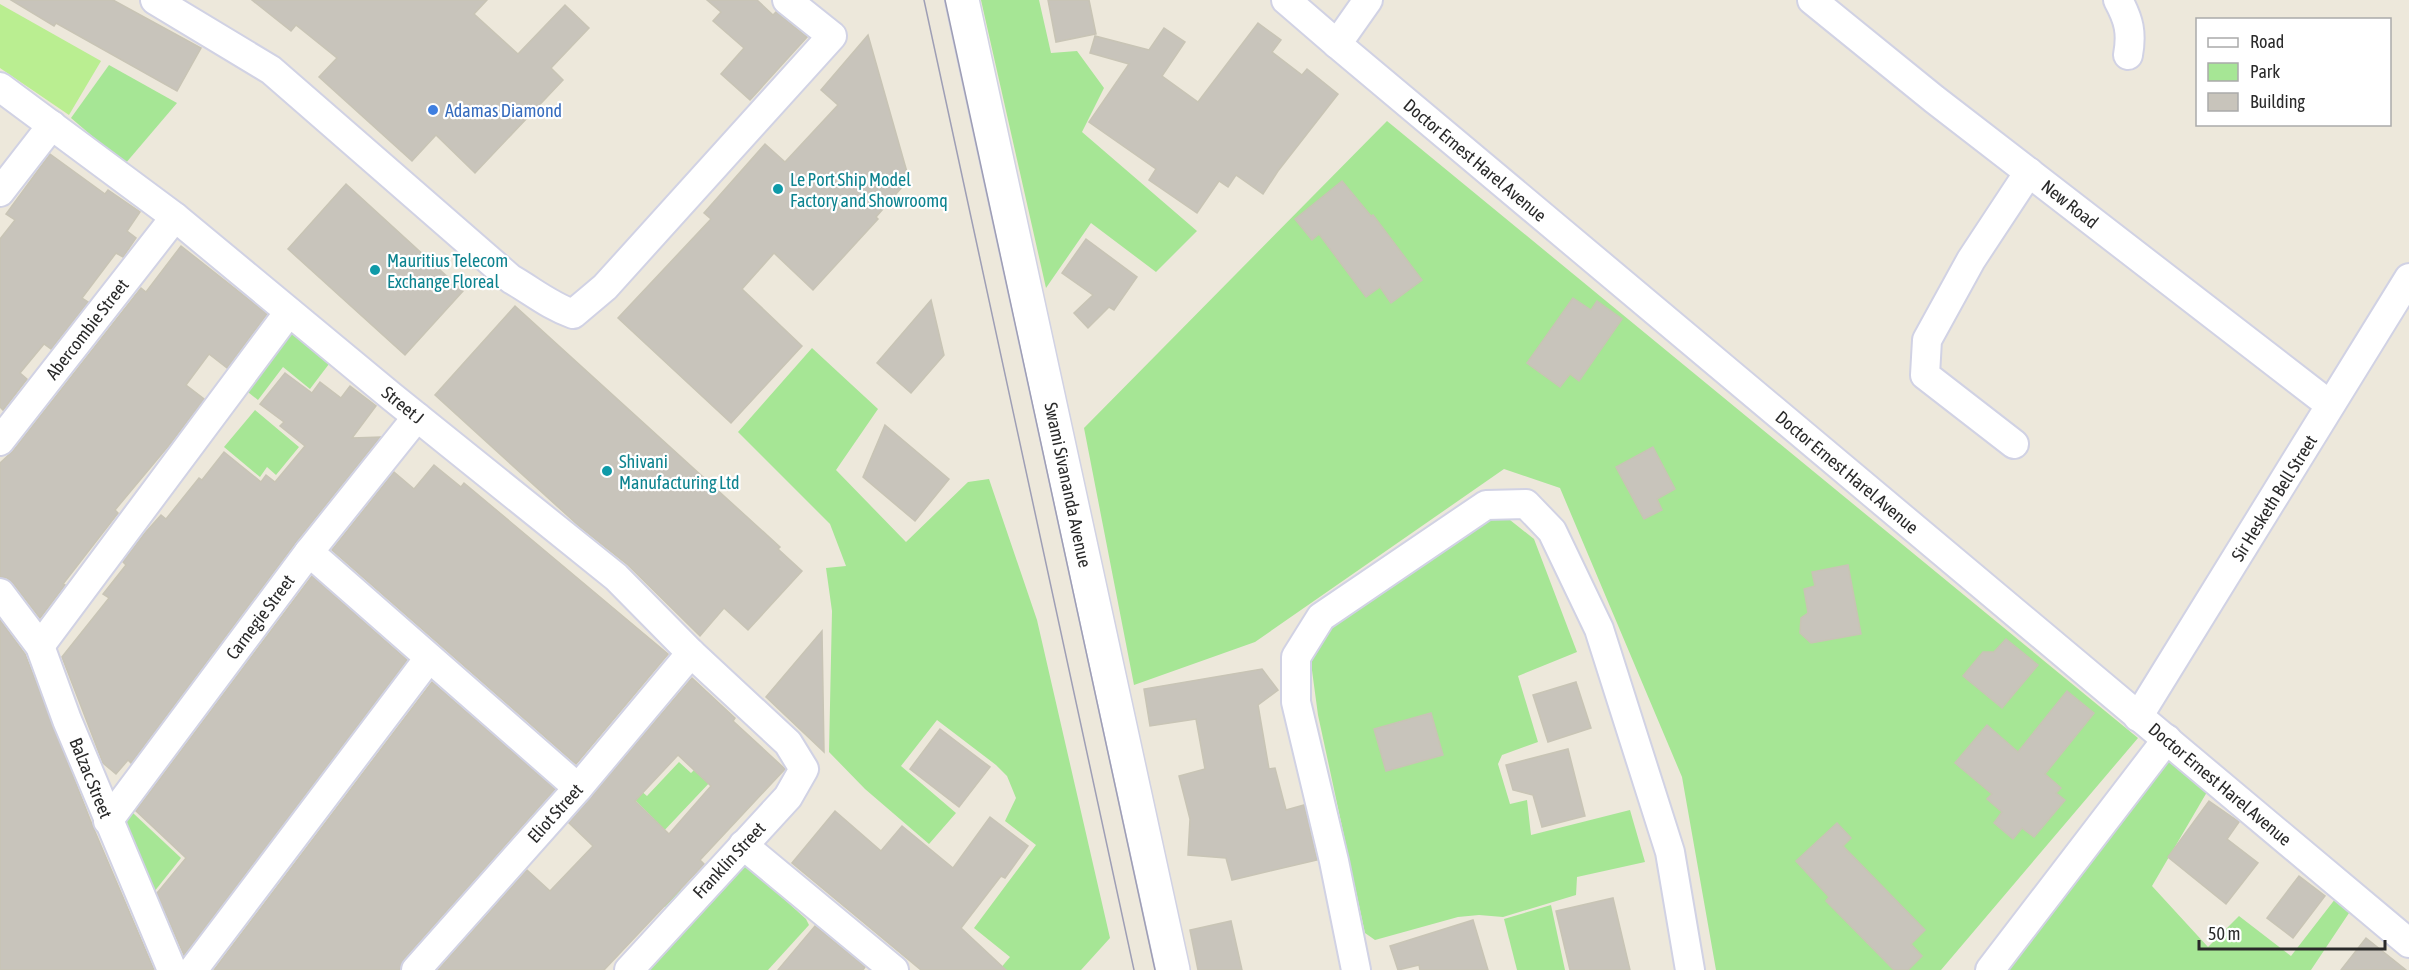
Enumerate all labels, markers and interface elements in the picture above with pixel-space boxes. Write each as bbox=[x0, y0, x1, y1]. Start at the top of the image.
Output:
legend bbox=[2196, 18, 2391, 126]
text: Road bbox=[2250, 31, 2284, 52]
text: Park bbox=[2250, 61, 2280, 82]
text: Building bbox=[2250, 91, 2305, 112]
street label: Doctor Ernest Harel Avenue bbox=[1399, 94, 1551, 226]
place label: Adamas Diamond bbox=[445, 100, 562, 121]
marker: Adamas Diamond bbox=[426, 103, 440, 117]
place label: Le Port Ship Model Factory and Showroomq bbox=[790, 169, 948, 211]
street label: New Road bbox=[2037, 175, 2103, 233]
marker: Le Port Ship Model Factory and Showroomq bbox=[771, 182, 785, 196]
place label: Mauritius Telecom Exchange Floreal bbox=[387, 250, 508, 292]
marker: Mauritius Telecom Exchange Floreal bbox=[368, 263, 382, 277]
street label: Abercombie Street bbox=[41, 275, 133, 383]
street label: Street J bbox=[378, 382, 428, 428]
street label: Swami Sivananda Avenue bbox=[1040, 401, 1096, 569]
street label: Doctor Ernest Harel Avenue bbox=[1771, 406, 1923, 538]
street label: Sir Hesketh Bell Street bbox=[2227, 431, 2321, 565]
place label: Shivani Manufacturing Ltd bbox=[619, 451, 740, 493]
marker: Shivani Manufacturing Ltd bbox=[600, 464, 614, 478]
street label: Carnegie Street bbox=[221, 570, 299, 664]
street label: Doctor Ernest Harel Avenue bbox=[2144, 718, 2296, 850]
street label: Balzac Street bbox=[65, 735, 117, 821]
street label: Eliot Street bbox=[523, 779, 587, 847]
street label: Franklin Street bbox=[688, 818, 770, 902]
scale bar bbox=[2199, 913, 2385, 951]
text: 50 m bbox=[2208, 923, 2240, 944]

